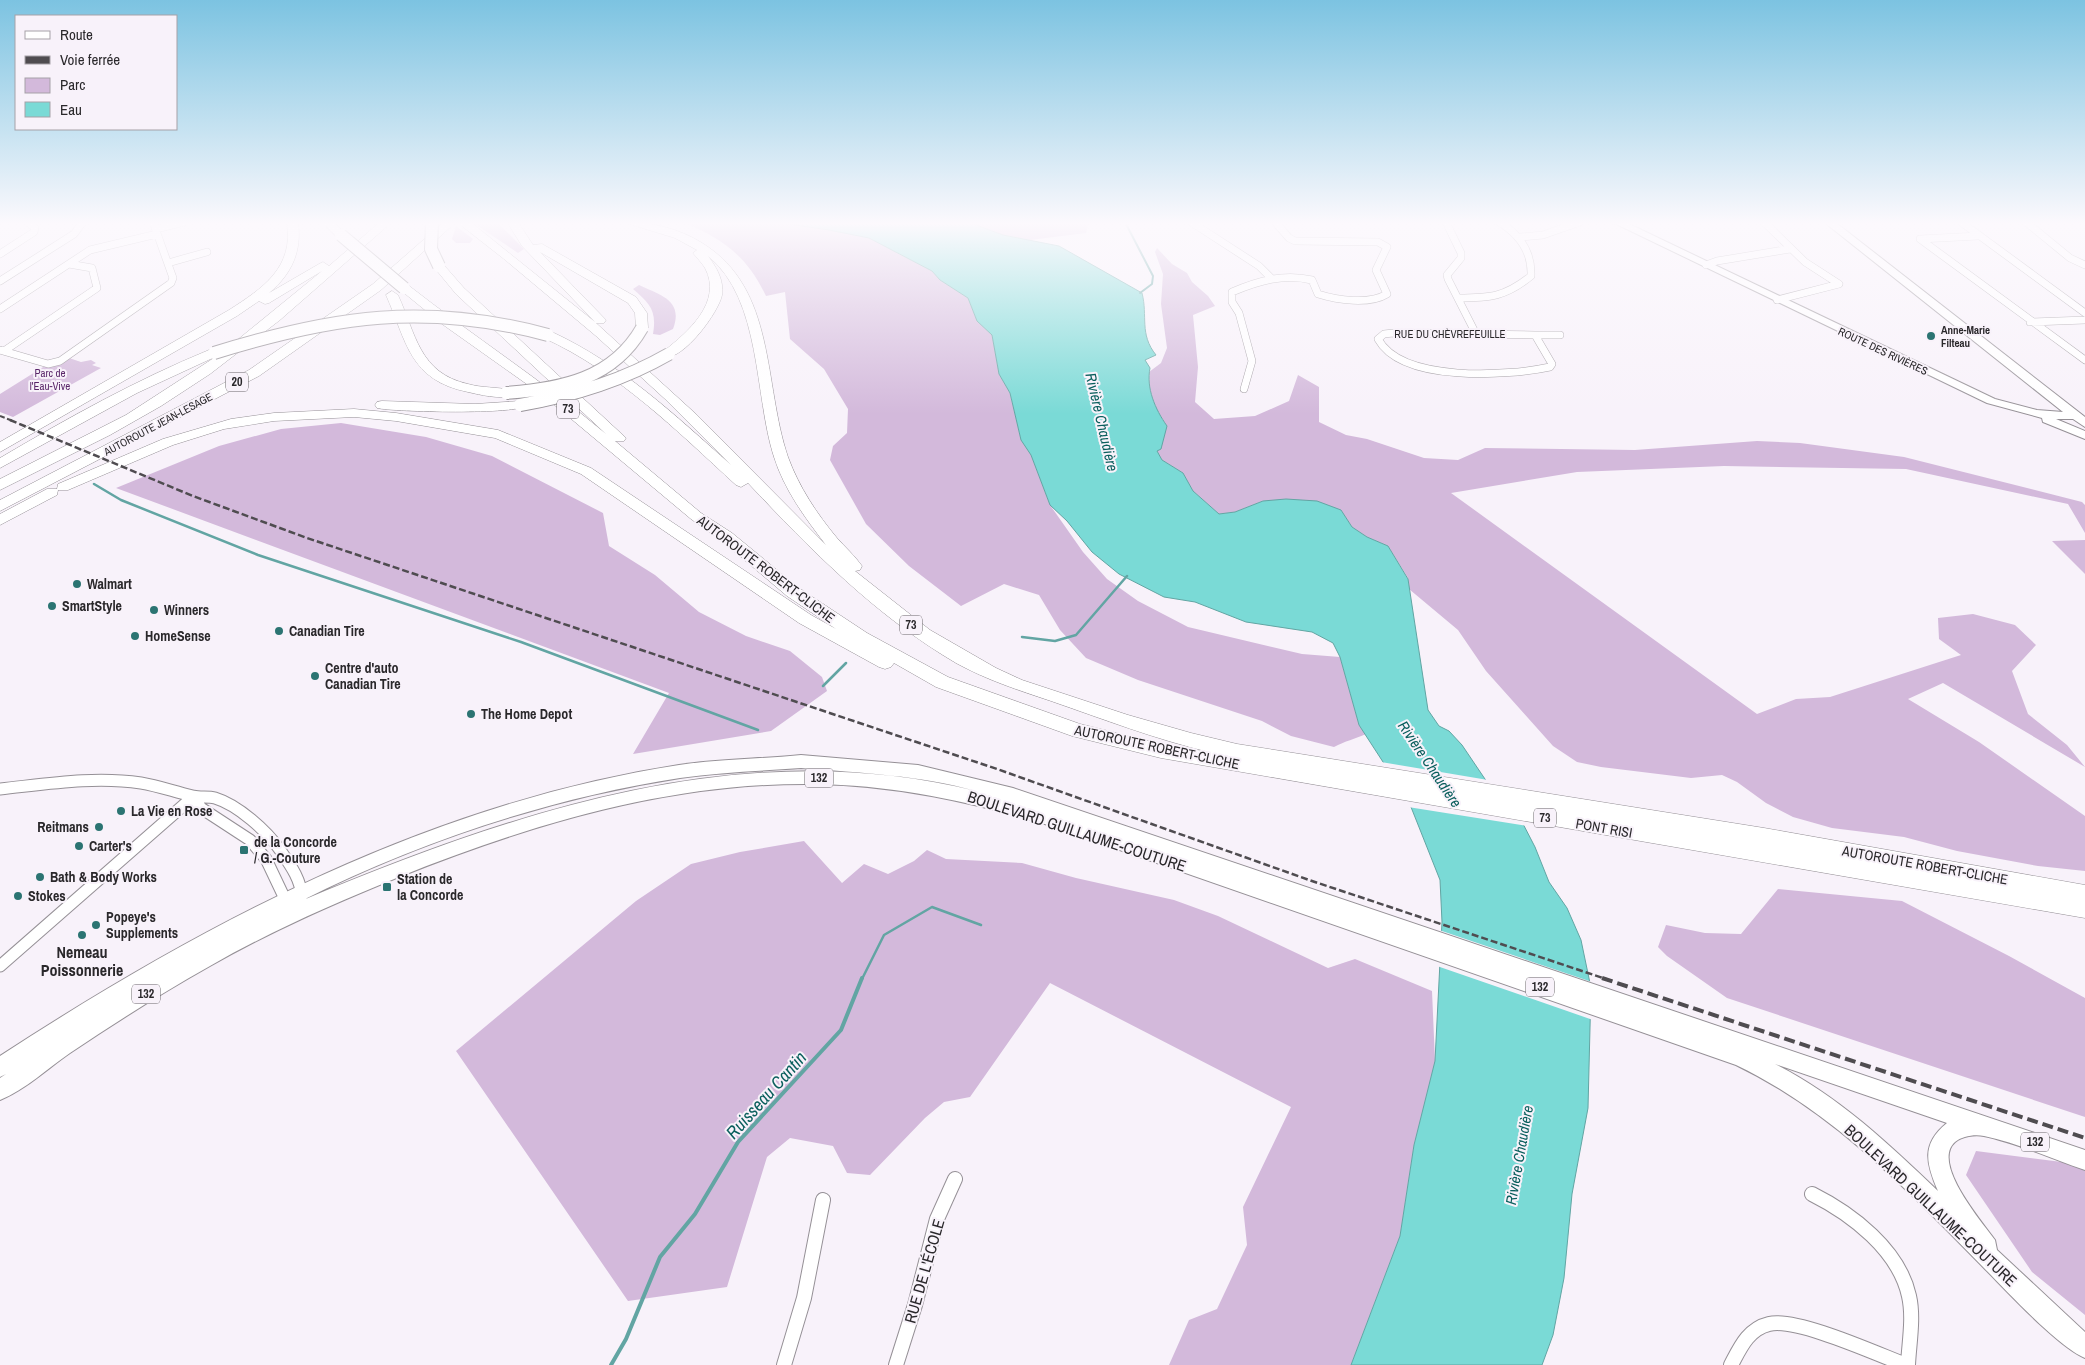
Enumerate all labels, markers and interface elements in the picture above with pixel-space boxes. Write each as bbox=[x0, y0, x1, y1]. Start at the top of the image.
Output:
legend bbox=[15, 15, 178, 130]
text: Route bbox=[60, 24, 93, 45]
text: Voie ferrée bbox=[60, 49, 120, 70]
text: Parc bbox=[60, 74, 85, 95]
text: Eau bbox=[60, 99, 82, 120]
place label: Anne-Marie Filteau bbox=[1941, 323, 1990, 350]
street label: ROUTE DES RIVIÈRES bbox=[1836, 324, 1930, 378]
street label: RUE DU CHÈVREFEUILLE bbox=[1394, 327, 1506, 341]
marker: Anne-Marie Filteau bbox=[1925, 330, 1937, 342]
park label: Parc de l'Eau-Vive bbox=[30, 366, 70, 393]
water label: Rivière Chaudière bbox=[1080, 371, 1124, 473]
road number: 20 bbox=[226, 372, 248, 392]
street label: AUTOROUTE JEAN-LESAGE bbox=[100, 389, 215, 459]
road number: 73 bbox=[557, 399, 579, 418]
street label: AUTOROUTE ROBERT-CLICHE bbox=[693, 511, 839, 627]
place label: Walmart bbox=[87, 575, 132, 593]
marker: Walmart bbox=[71, 578, 83, 590]
place label: SmartStyle bbox=[62, 597, 122, 615]
marker: SmartStyle bbox=[46, 600, 58, 612]
place label: Winners bbox=[164, 601, 209, 619]
marker: Winners bbox=[148, 604, 160, 616]
road number: 73 bbox=[900, 616, 922, 634]
place label: Canadian Tire bbox=[289, 622, 365, 640]
marker: Canadian Tire bbox=[273, 625, 285, 637]
place label: HomeSense bbox=[145, 627, 211, 645]
marker: HomeSense bbox=[129, 630, 141, 642]
place label: Centre d'auto Canadian Tire bbox=[325, 659, 401, 693]
marker: Centre d'auto Canadian Tire bbox=[309, 670, 321, 682]
place label: The Home Depot bbox=[481, 705, 572, 723]
marker: The Home Depot bbox=[465, 708, 477, 720]
water label: Rivière Chaudière bbox=[1393, 716, 1467, 812]
street label: AUTOROUTE ROBERT-CLICHE bbox=[1072, 721, 1241, 773]
road number: 132 bbox=[805, 768, 833, 788]
street label: BOULEVARD GUILLAUME-COUTURE bbox=[965, 785, 1189, 877]
place label: La Vie en Rose bbox=[131, 802, 212, 820]
marker: La Vie en Rose bbox=[115, 805, 127, 817]
road number: 73 bbox=[1534, 808, 1556, 828]
street label: PONT RISI bbox=[1574, 814, 1634, 842]
place label: Reitmans bbox=[37, 818, 89, 836]
marker: Reitmans bbox=[93, 821, 105, 833]
place label: de la Concorde / G.-Couture bbox=[254, 833, 337, 867]
place label: Carter's bbox=[89, 837, 132, 855]
marker: Carter's bbox=[73, 840, 85, 852]
street label: AUTOROUTE ROBERT-CLICHE bbox=[1840, 841, 2009, 888]
marker: de la Concorde / G.-Couture bbox=[238, 844, 250, 856]
place label: Bath & Body Works bbox=[50, 868, 157, 886]
place label: Station de la Concorde bbox=[397, 870, 463, 904]
marker: Bath & Body Works bbox=[34, 871, 46, 883]
marker: Station de la Concorde bbox=[381, 881, 393, 893]
place label: Stokes bbox=[28, 887, 66, 905]
marker: Stokes bbox=[12, 890, 24, 902]
place label: Popeye's Supplements bbox=[106, 908, 178, 942]
marker: Popeye's Supplements bbox=[90, 919, 102, 931]
marker: Nemeau Poissonnerie bbox=[76, 929, 88, 941]
place label: Nemeau Poissonnerie bbox=[41, 941, 123, 981]
road number: 132 bbox=[1526, 978, 1554, 996]
road number: 132 bbox=[132, 984, 160, 1004]
water label: Ruisseau Cantin bbox=[720, 1046, 812, 1144]
water label: Rivière Chaudière bbox=[1500, 1104, 1538, 1206]
street label: BOULEVARD GUILLAUME-COUTURE bbox=[1840, 1119, 2022, 1291]
road number: 132 bbox=[2021, 1132, 2049, 1152]
street label: RUE DE L'ÉCOLE bbox=[899, 1216, 949, 1326]

